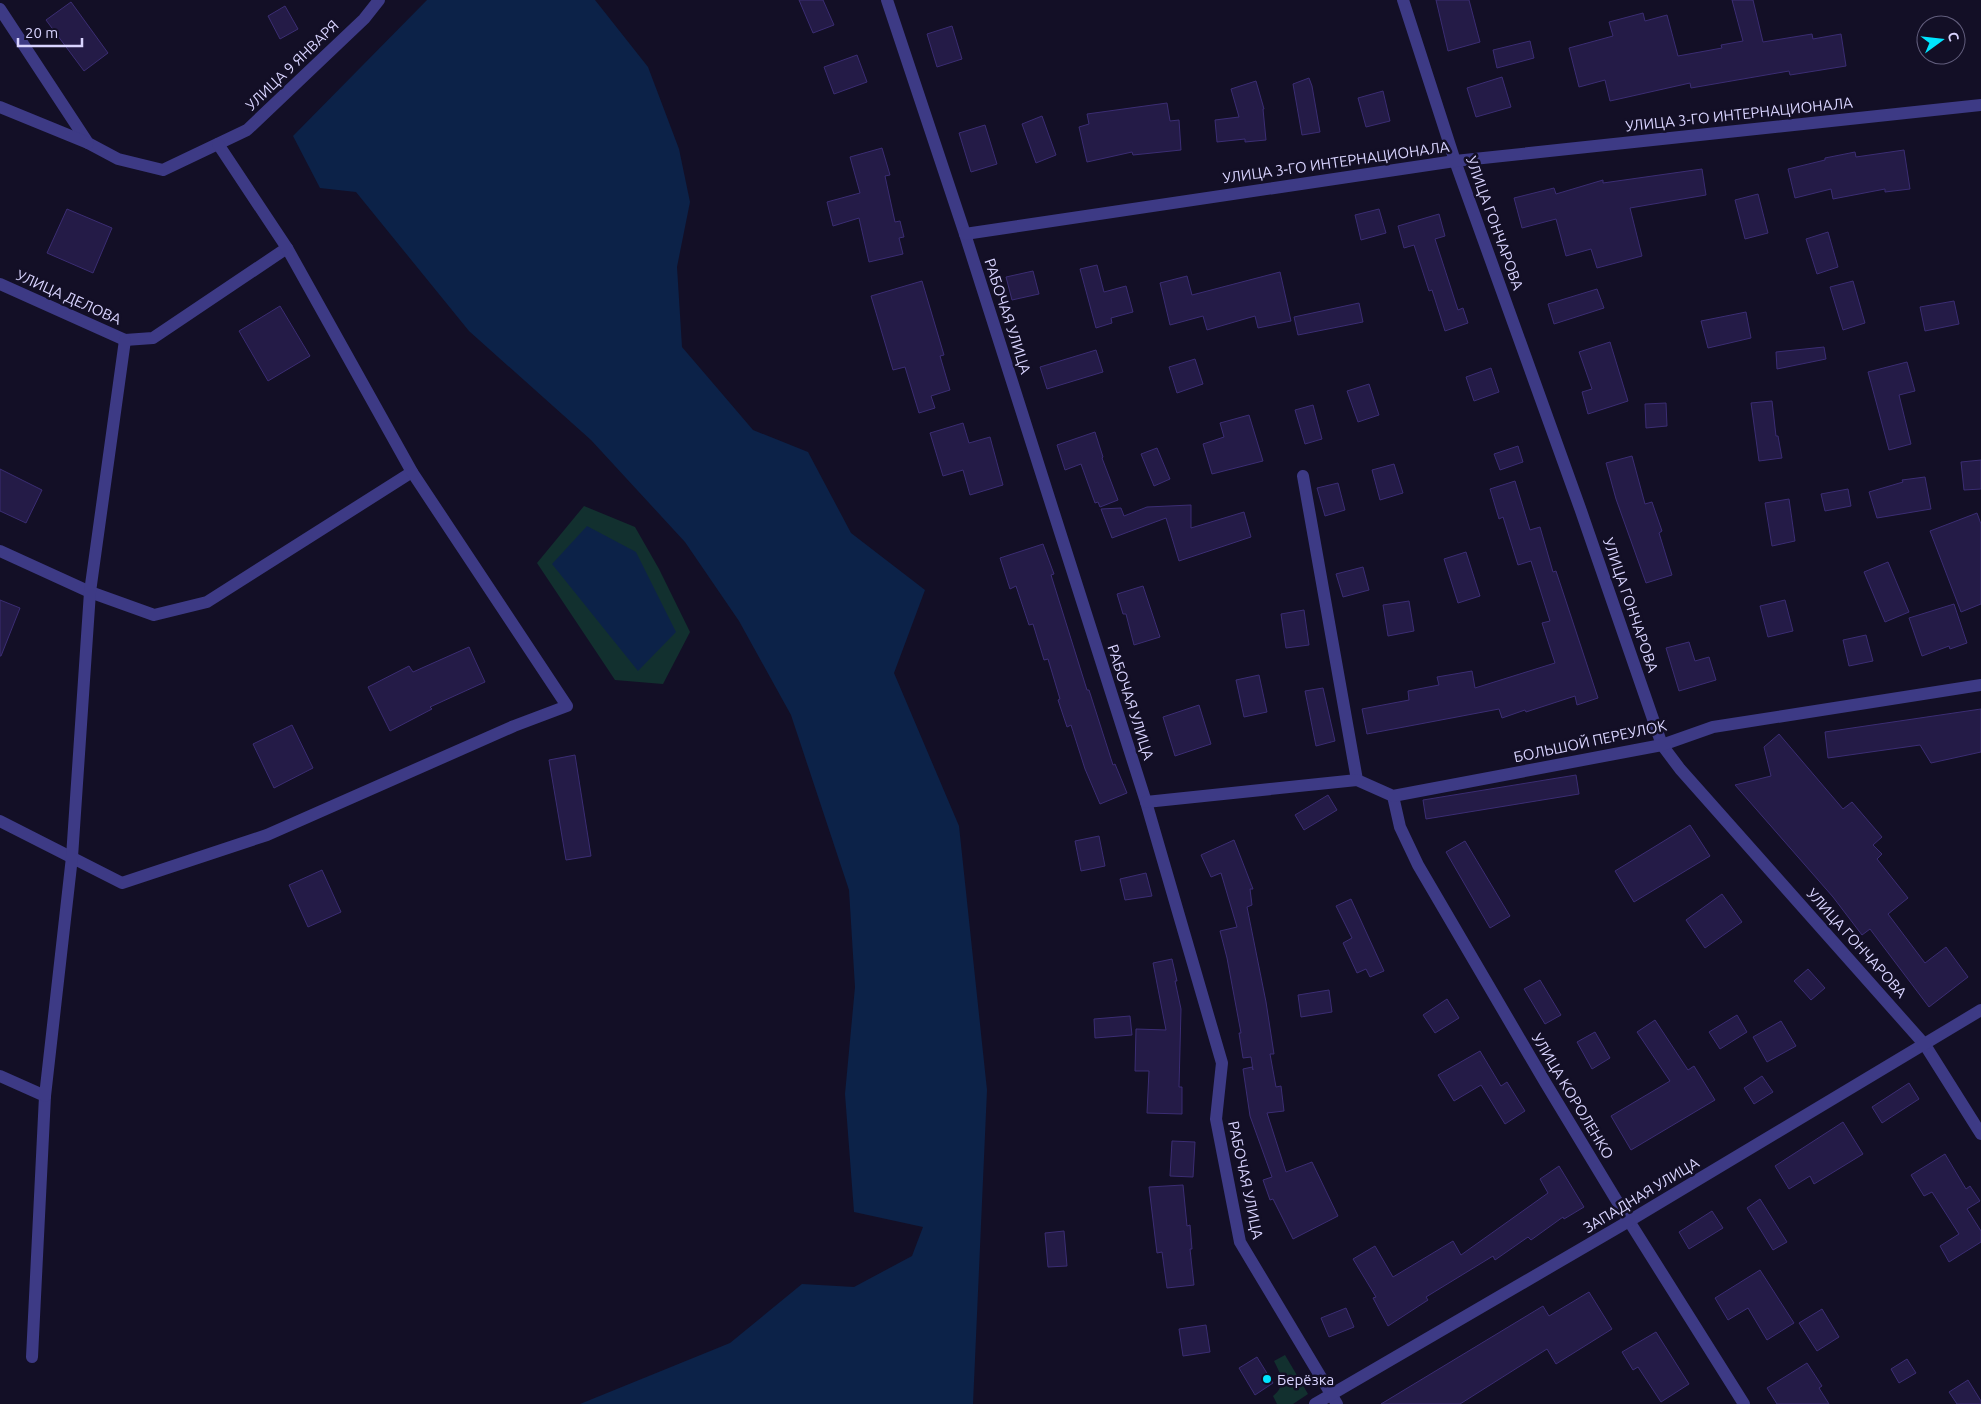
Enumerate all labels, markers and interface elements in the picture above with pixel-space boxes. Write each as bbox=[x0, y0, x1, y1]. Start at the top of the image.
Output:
scale bar bbox=[18, 15, 81, 47]
north arrow bbox=[1916, 15, 1966, 65]
street label: УЛИЦА 9 ЯНВАРЯ bbox=[242, 16, 342, 114]
text: 20 m bbox=[25, 24, 58, 41]
text: С bbox=[1945, 30, 1962, 43]
street label: УЛИЦА 3-ГО ИНТЕРНАЦИОНАЛА bbox=[1624, 94, 1854, 134]
street label: УЛИЦА 3-ГО ИНТЕРНАЦИОНАЛА bbox=[1222, 138, 1451, 186]
street label: УЛИЦА ГОНЧАРОВА bbox=[1463, 154, 1527, 292]
street label: РАБОЧАЯ УЛИЦА bbox=[981, 256, 1035, 376]
street label: УЛИЦА ДЕЛОВА bbox=[14, 266, 124, 328]
street label: УЛИЦА ГОНЧАРОВА bbox=[1600, 536, 1662, 675]
street label: РАБОЧАЯ УЛИЦА bbox=[1104, 642, 1158, 762]
street label: БОЛЬШОЙ ПЕРЕУЛОК bbox=[1512, 716, 1668, 766]
street label: УЛИЦА ГОНЧАРОВА bbox=[1803, 885, 1911, 1001]
street label: УЛИЦА КОРОЛЕНКО bbox=[1529, 1030, 1617, 1162]
street label: РАБОЧАЯ УЛИЦА bbox=[1225, 1119, 1267, 1241]
street label: ЗАПАДНАЯ УЛИЦА bbox=[1580, 1154, 1702, 1236]
place label: Берёзка bbox=[1277, 1371, 1334, 1388]
marker: Берёзка bbox=[1261, 1373, 1273, 1385]

